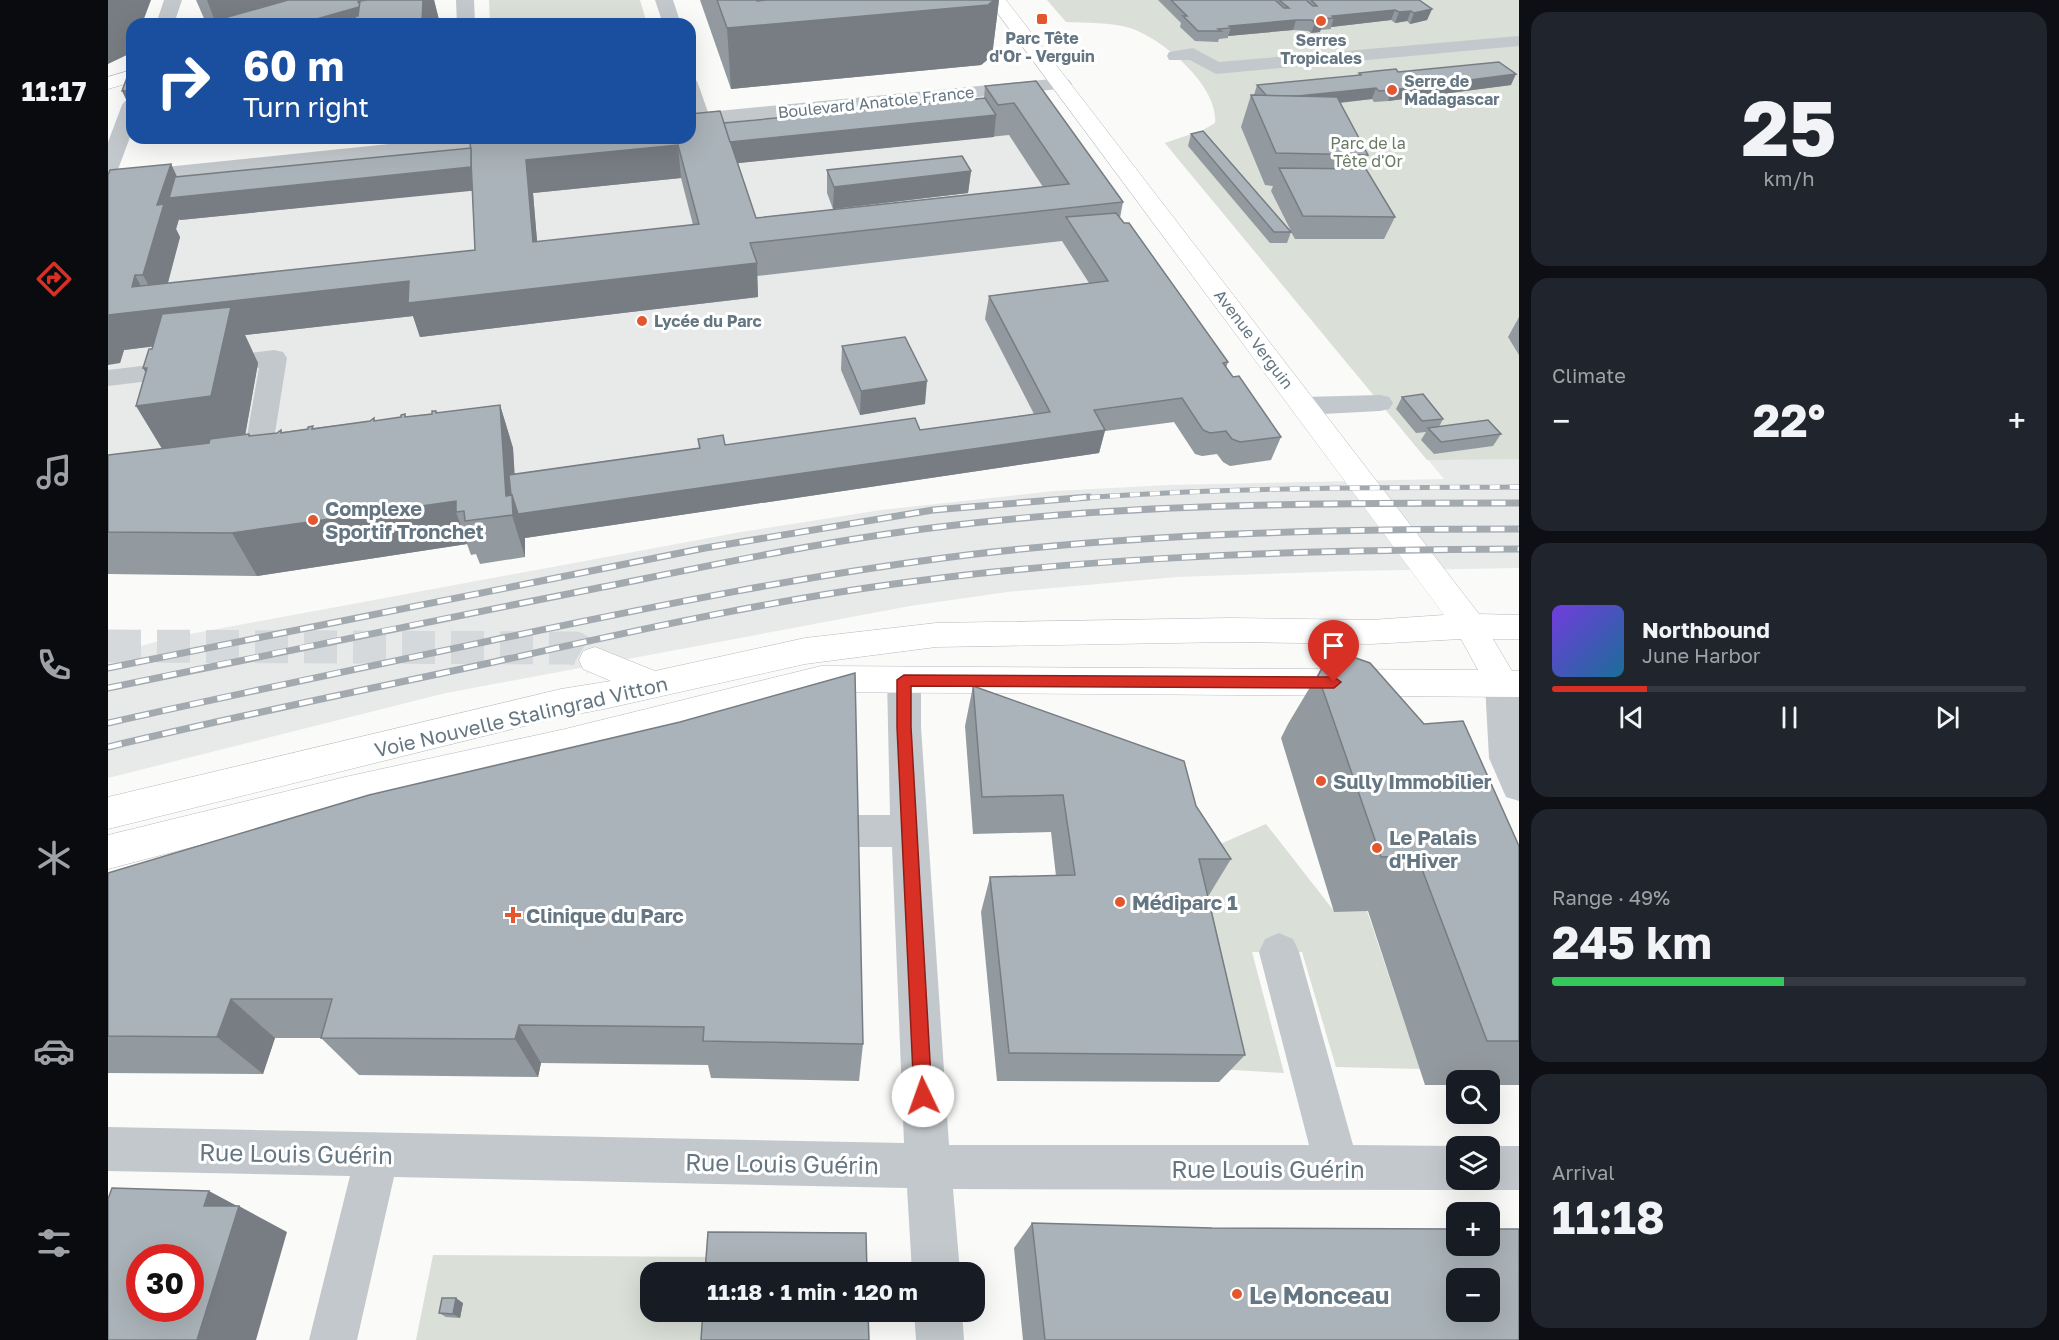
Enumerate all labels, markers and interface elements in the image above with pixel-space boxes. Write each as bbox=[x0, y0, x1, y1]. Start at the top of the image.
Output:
marker: Parc Tête d'Or - Verguin bbox=[1035, 12, 1049, 26]
marker: Serres Tropicales bbox=[1314, 14, 1328, 28]
place label: Parc Tête d'Or - Verguin bbox=[989, 28, 1095, 66]
place label: Serres Tropicales bbox=[1280, 30, 1362, 68]
text: 60 m bbox=[243, 40, 344, 90]
icon: right bbox=[144, 42, 222, 120]
place label: Serre de Madagascar bbox=[1404, 71, 1499, 109]
text: 11:17 bbox=[21, 75, 87, 107]
text: 25 bbox=[1741, 80, 1837, 173]
street label: Boulevard Anatole France bbox=[777, 82, 975, 122]
marker: Serre de Madagascar bbox=[1385, 83, 1399, 97]
text: Turn right bbox=[243, 91, 369, 123]
park label: Parc de la Tête d'Or bbox=[1330, 133, 1406, 171]
text: km/h bbox=[1764, 166, 1814, 190]
icon: directions bbox=[33, 258, 75, 300]
street label: Avenue Verguin bbox=[1210, 285, 1298, 393]
place label: Lycée du Parc bbox=[654, 311, 762, 331]
marker: Lycée du Parc bbox=[635, 314, 649, 328]
text: Climate bbox=[1552, 363, 1626, 387]
text: 22° bbox=[1753, 393, 1825, 447]
text: − bbox=[1552, 401, 1570, 440]
text: + bbox=[2008, 401, 2026, 440]
icon: music bbox=[33, 451, 75, 493]
place label: Complexe Sportif Tronchet bbox=[325, 496, 484, 543]
marker: Complexe Sportif Tronchet bbox=[306, 513, 320, 527]
text: Northbound bbox=[1642, 616, 1770, 643]
pin bbox=[1308, 620, 1359, 682]
icon: arrive bbox=[1317, 629, 1350, 662]
text: June Harbor bbox=[1642, 643, 1761, 667]
icon: phone bbox=[33, 644, 75, 686]
street label: Voie Nouvelle Stalingrad Vitton bbox=[372, 671, 670, 761]
icon: previous bbox=[1615, 701, 1648, 734]
icon: pause bbox=[1773, 701, 1806, 734]
icon: next bbox=[1931, 701, 1964, 734]
place label: Sully Immobilier bbox=[1333, 769, 1492, 793]
marker: Sully Immobilier bbox=[1314, 774, 1328, 788]
place label: Le Palais d'Hiver bbox=[1389, 825, 1477, 872]
icon: climate bbox=[33, 837, 75, 879]
marker: Le Palais d'Hiver bbox=[1370, 841, 1384, 855]
text: Range · 49% bbox=[1552, 885, 1670, 909]
place label: Médiparc 1 bbox=[1132, 890, 1238, 914]
marker: Médiparc 1 bbox=[1113, 895, 1127, 909]
place label: Clinique du Parc bbox=[526, 903, 684, 927]
marker: Clinique du Parc bbox=[504, 906, 522, 924]
text: 245 km bbox=[1552, 915, 1712, 969]
icon: car bbox=[33, 1030, 75, 1072]
position arrow bbox=[891, 1064, 955, 1128]
map controls bbox=[1446, 1070, 1500, 1322]
button: search bbox=[1446, 1070, 1500, 1124]
button: layers bbox=[1446, 1136, 1500, 1190]
street label: Rue Louis Guérin bbox=[199, 1137, 393, 1169]
street label: Rue Louis Guérin bbox=[685, 1147, 879, 1179]
street label: Rue Louis Guérin bbox=[1171, 1154, 1365, 1183]
text: Arrival bbox=[1552, 1160, 1615, 1184]
text: 11:18 bbox=[1552, 1190, 1665, 1244]
button: + bbox=[1446, 1202, 1500, 1256]
icon: filters bbox=[33, 1222, 75, 1264]
speed limit sign: 30 bbox=[126, 1244, 204, 1322]
button: − bbox=[1446, 1268, 1500, 1322]
text: 11:18 · 1 min · 120 m bbox=[707, 1278, 918, 1305]
place label: Le Monceau bbox=[1249, 1280, 1389, 1309]
marker: Le Monceau bbox=[1230, 1287, 1244, 1301]

